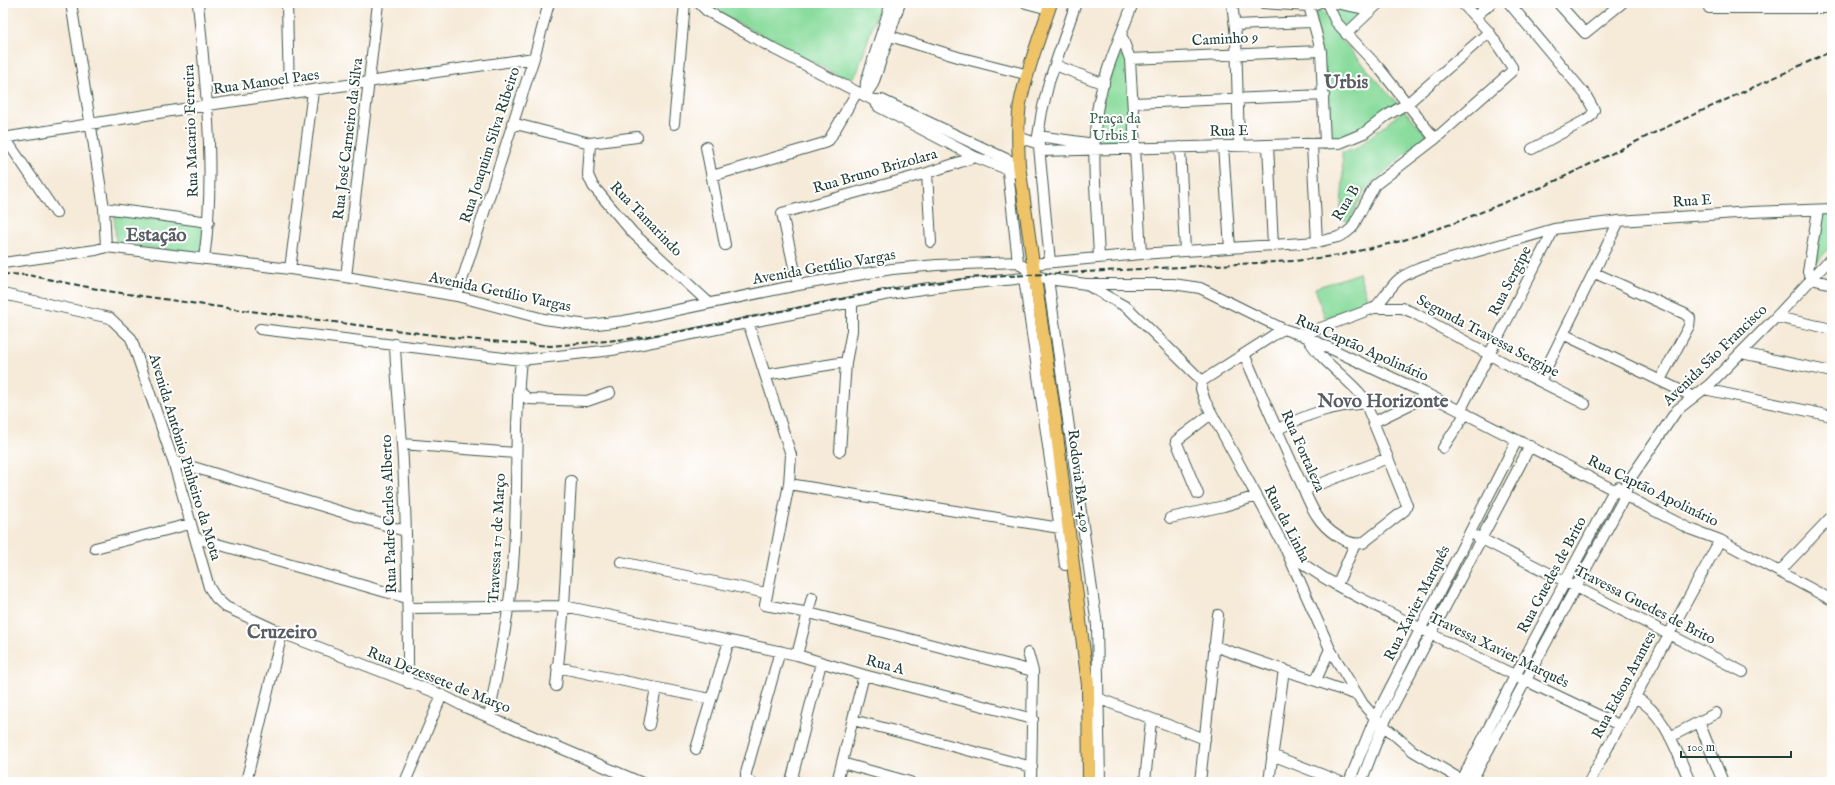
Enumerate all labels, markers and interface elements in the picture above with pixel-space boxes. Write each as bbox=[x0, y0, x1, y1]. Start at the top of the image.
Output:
street label: Caminho 9 bbox=[1191, 28, 1259, 50]
street label: Rua José Carneiro da Silva bbox=[329, 56, 367, 221]
street label: Rua Macario Ferreira bbox=[179, 64, 203, 198]
street label: Rua Manoel Paes bbox=[212, 65, 320, 99]
street label: Rua Joaquim Silva Ribeiro bbox=[456, 65, 524, 225]
district label: Urbis bbox=[1323, 71, 1369, 95]
park label: Praça da Urbis I bbox=[1089, 109, 1141, 145]
street label: Rua E bbox=[1209, 121, 1249, 141]
street label: Rua Bruno Brizolara bbox=[811, 144, 940, 198]
street label: Rua Tamarindo bbox=[606, 178, 686, 260]
street label: Rua B bbox=[1328, 181, 1364, 225]
street label: Rua E bbox=[1672, 190, 1712, 212]
district label: Estação bbox=[125, 224, 187, 248]
street label: Rua Sergipe bbox=[1484, 243, 1536, 319]
street label: Avenida Getúlio Vargas bbox=[750, 245, 897, 289]
street label: Avenida Getúlio Vargas bbox=[426, 267, 573, 316]
street label: Segunda Travessa Sergipe bbox=[1413, 290, 1563, 382]
street label: Avenida São Francisco bbox=[1658, 300, 1771, 410]
street label: Rua Captão Apolinário bbox=[1293, 310, 1431, 386]
street label: Avenida Antônio Pinheiro da Mota bbox=[144, 350, 226, 563]
district label: Novo Horizonte bbox=[1316, 390, 1449, 414]
street label: Rua Fortaleza bbox=[1276, 407, 1330, 495]
street label: Rodovia BA-409 bbox=[1063, 428, 1095, 534]
street label: Rua Padre Carlos Alberto bbox=[377, 434, 401, 594]
street label: Rua Captão Apolinário bbox=[1584, 451, 1722, 531]
street label: Travessa 17 de Março bbox=[484, 473, 510, 603]
street label: Rua da Linha bbox=[1260, 482, 1315, 566]
street label: Rua Guedes de Brito bbox=[1513, 513, 1591, 637]
street label: Rua Xavier Marquês bbox=[1380, 542, 1454, 664]
street label: Travessa Guedes de Brito bbox=[1571, 561, 1719, 649]
street label: Travessa Xavier Marquês bbox=[1426, 608, 1572, 692]
district label: Cruzeiro bbox=[247, 621, 317, 645]
street label: Rua Edson Arantes bbox=[1588, 628, 1660, 742]
street label: Rua Dezessete de Março bbox=[364, 643, 514, 717]
street label: Rua A bbox=[864, 651, 907, 679]
scale bar bbox=[1681, 733, 1791, 759]
text: 100 m bbox=[1687, 740, 1715, 755]

